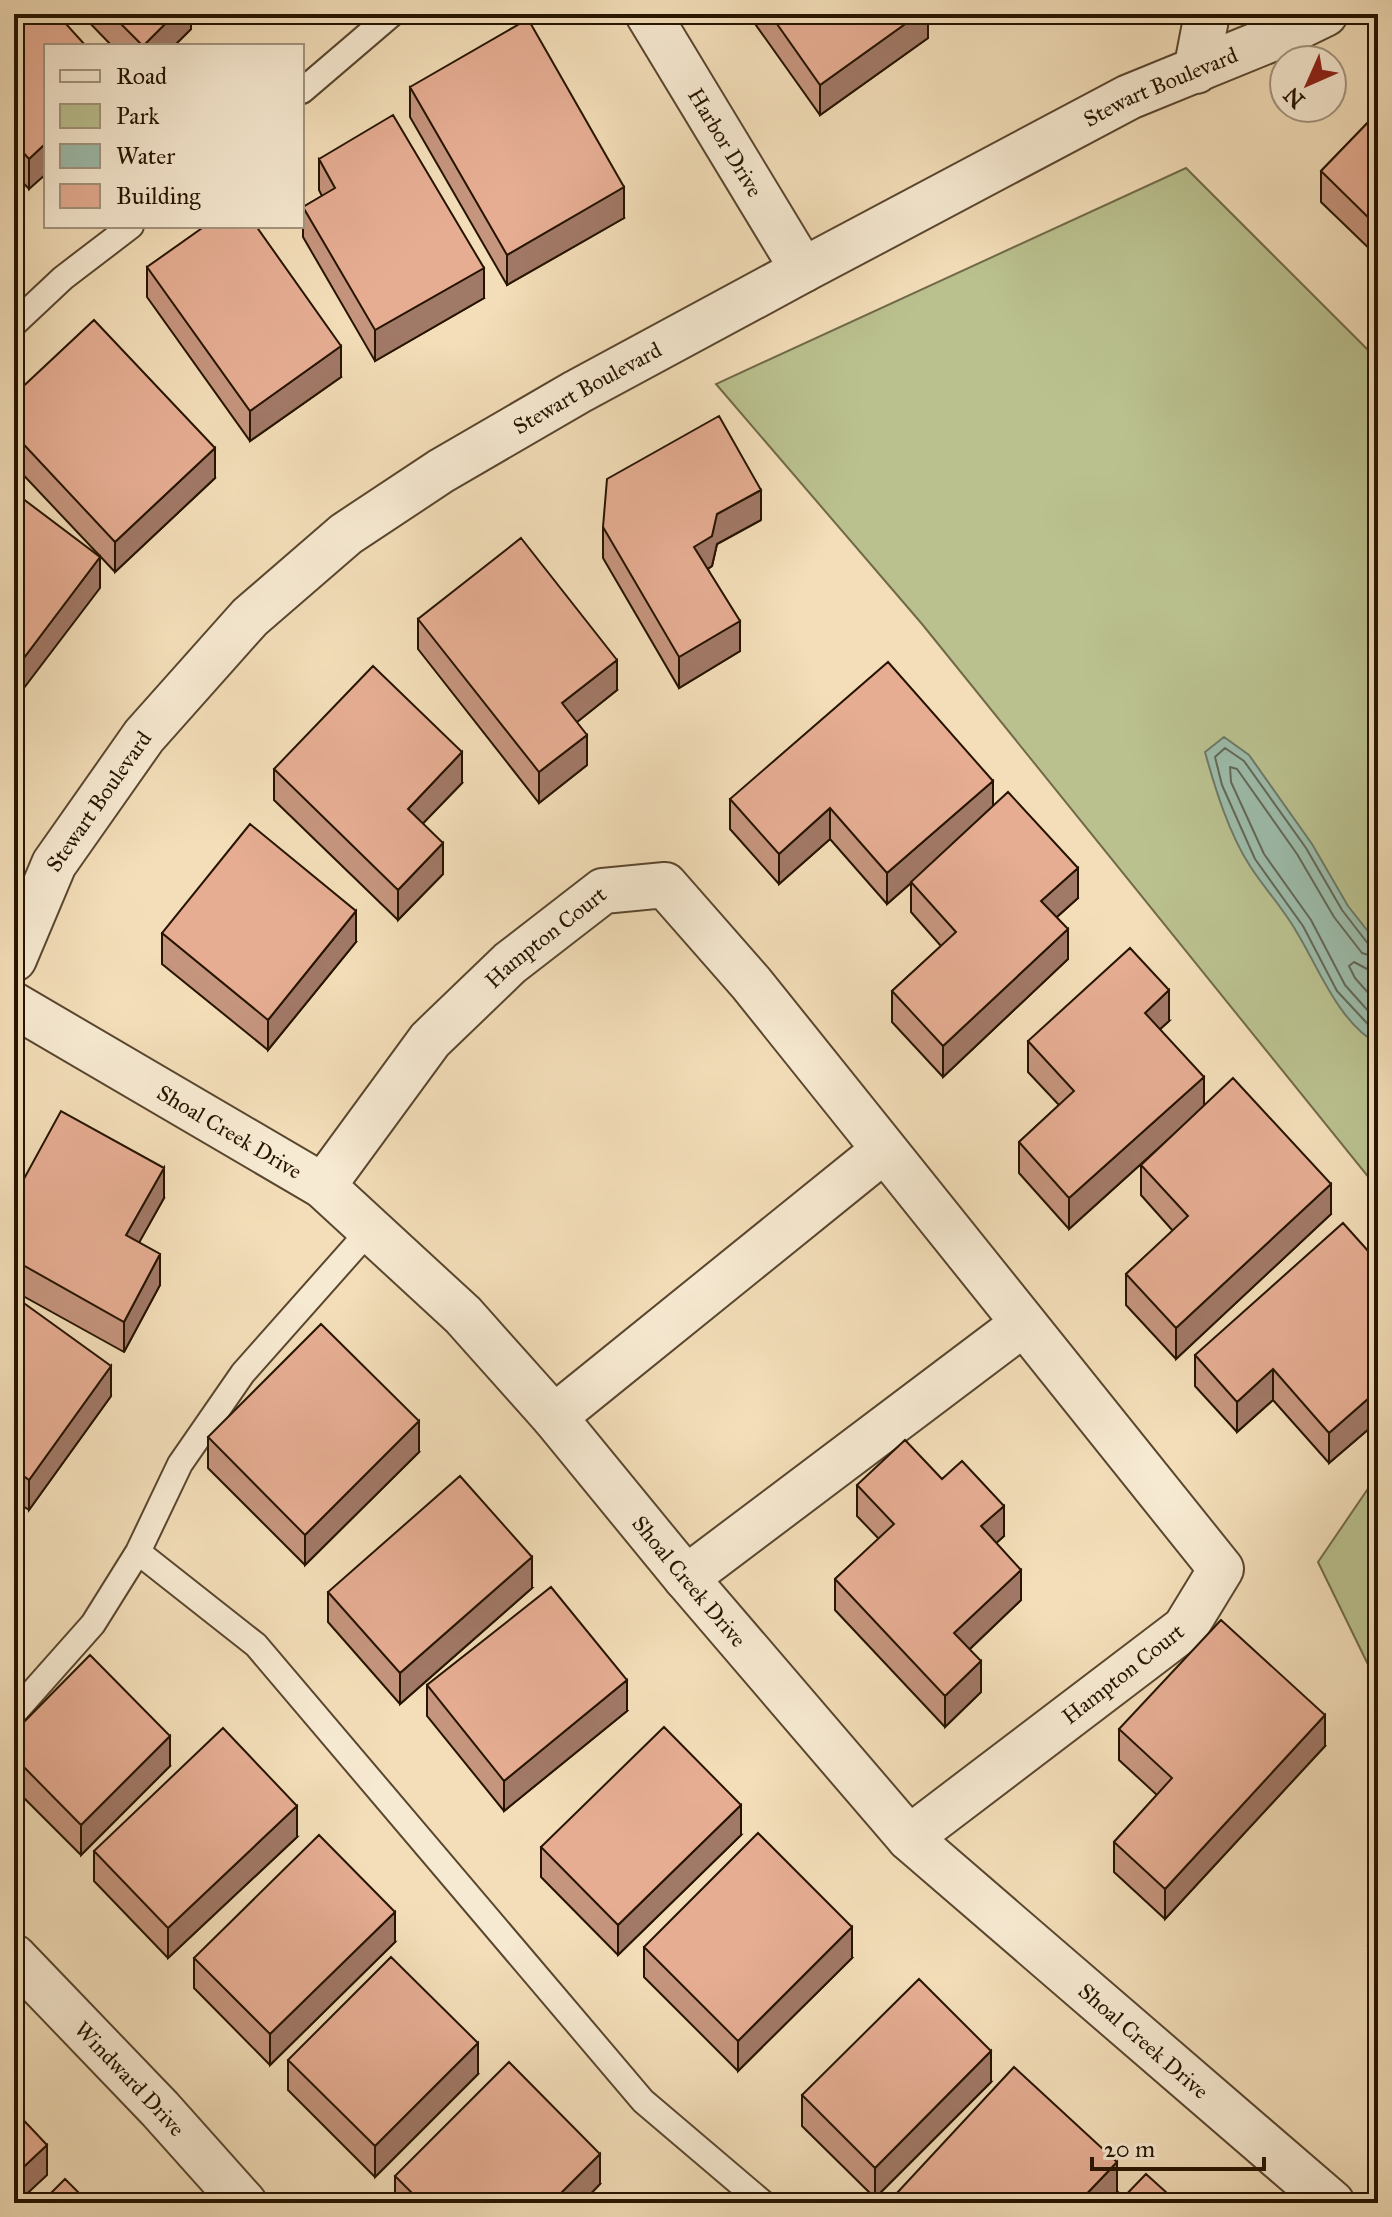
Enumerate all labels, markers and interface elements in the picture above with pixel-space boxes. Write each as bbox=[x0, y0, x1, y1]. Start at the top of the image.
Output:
street label: Stewart Boulevard bbox=[1079, 41, 1241, 132]
legend bbox=[44, 44, 304, 228]
north arrow bbox=[1268, 44, 1348, 124]
text: Road bbox=[116, 61, 167, 91]
text: N bbox=[1278, 81, 1310, 114]
street label: Harbor Drive bbox=[682, 83, 769, 202]
text: Park bbox=[116, 101, 160, 131]
text: Water bbox=[116, 141, 175, 171]
text: Building bbox=[116, 181, 201, 211]
street label: Stewart Boulevard bbox=[508, 336, 666, 440]
street label: Stewart Boulevard bbox=[40, 726, 157, 877]
street label: Hampton Court bbox=[479, 880, 612, 993]
street label: Shoal Creek Drive bbox=[152, 1078, 307, 1184]
street label: Shoal Creek Drive bbox=[627, 1510, 752, 1652]
street label: Hampton Court bbox=[1057, 1618, 1190, 1730]
street label: Shoal Creek Drive bbox=[1073, 1977, 1214, 2104]
street label: Windward Drive bbox=[69, 2015, 191, 2141]
scale bar bbox=[1092, 2121, 1264, 2171]
text: 20 m bbox=[1104, 2134, 1155, 2164]

